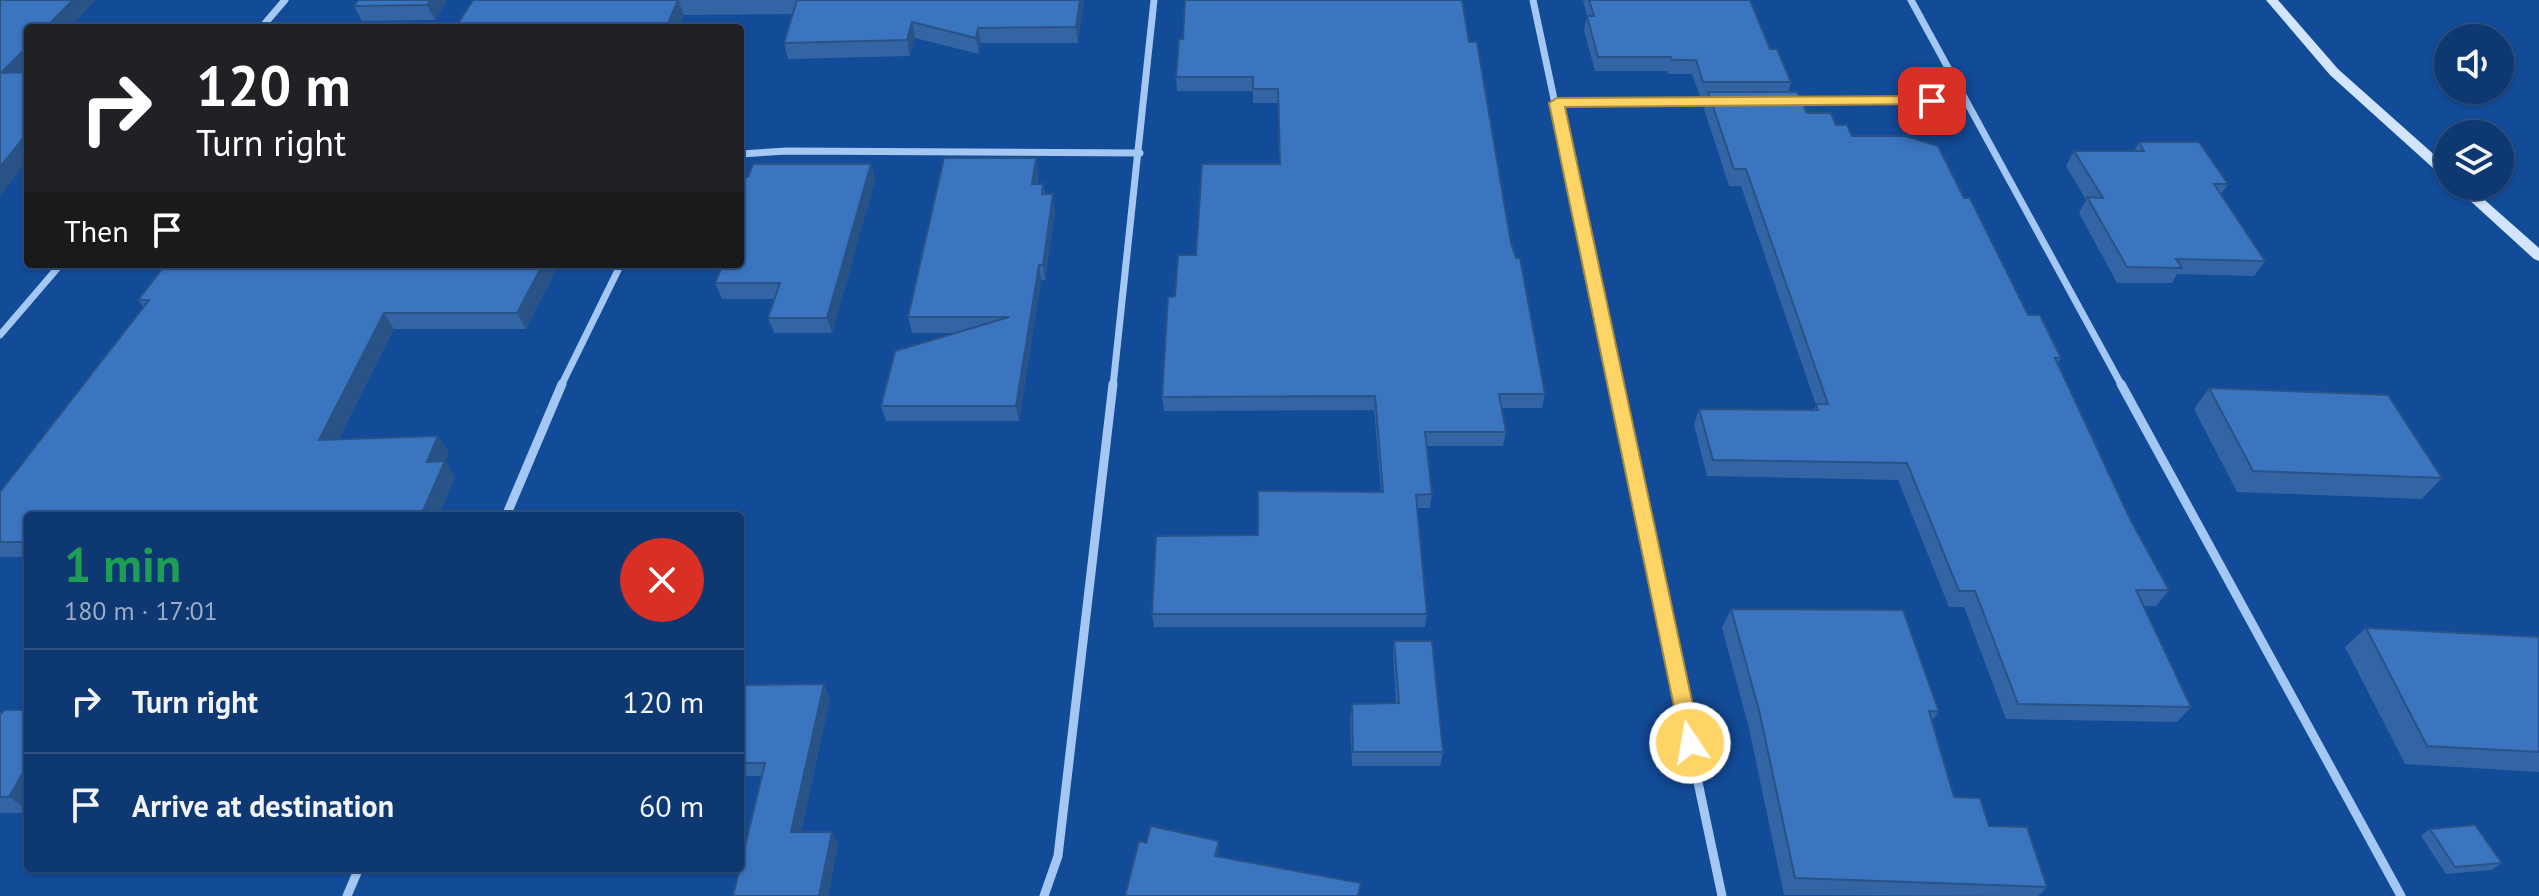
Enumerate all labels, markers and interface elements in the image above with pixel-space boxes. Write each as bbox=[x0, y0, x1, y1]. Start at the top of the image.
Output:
map controls bbox=[2434, 24, 2514, 200]
button: sound bbox=[2434, 24, 2514, 104]
text: 120 m bbox=[196, 49, 351, 121]
icon: right bbox=[64, 56, 168, 160]
pin bbox=[1898, 67, 1966, 135]
icon: arrive bbox=[1910, 79, 1954, 123]
text: Turn right bbox=[196, 119, 346, 166]
button: layers bbox=[2434, 120, 2514, 200]
icon: arrive bbox=[145, 208, 189, 252]
text: Then bbox=[64, 211, 129, 250]
text: 1 min bbox=[64, 533, 181, 595]
button: close bbox=[620, 538, 704, 622]
text: 180 m · 17:01 bbox=[64, 594, 218, 627]
icon: right bbox=[64, 679, 108, 723]
text: Turn right bbox=[132, 682, 258, 721]
text: 120 m bbox=[623, 682, 704, 721]
position arrow bbox=[1648, 701, 1732, 785]
icon: arrive bbox=[64, 783, 108, 827]
text: Arrive at destination bbox=[132, 786, 394, 825]
text: 60 m bbox=[639, 786, 704, 825]

